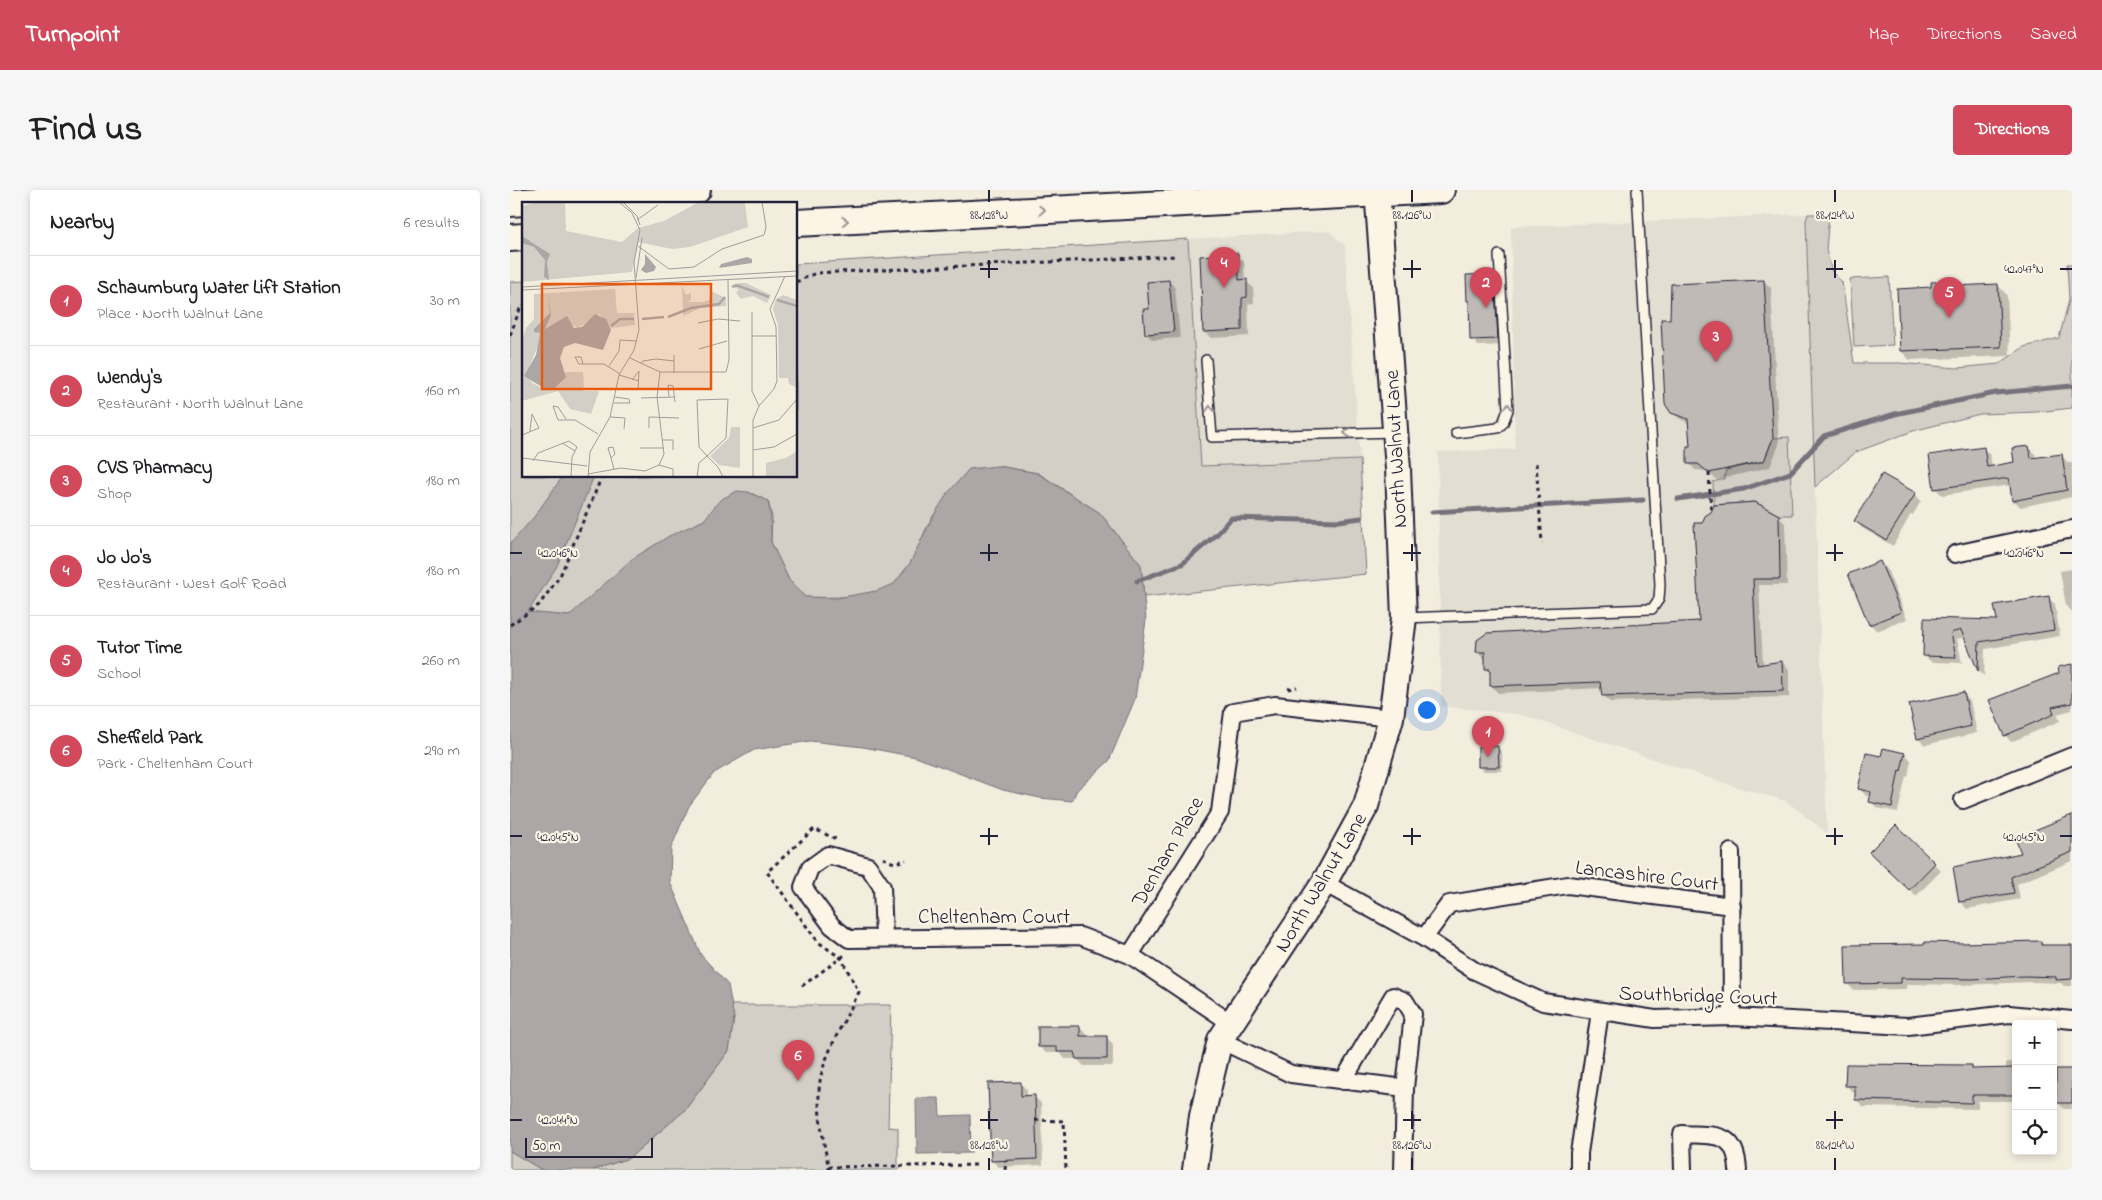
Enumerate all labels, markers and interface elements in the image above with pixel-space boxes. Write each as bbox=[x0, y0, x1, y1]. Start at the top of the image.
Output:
text: Turnpoint bbox=[25, 18, 120, 53]
text: Map bbox=[1869, 22, 1899, 48]
text: Directions bbox=[1927, 22, 2002, 48]
text: Saved bbox=[2030, 22, 2077, 48]
text: Find us bbox=[30, 105, 142, 156]
button: Directions bbox=[1953, 105, 2072, 155]
inset map bbox=[522, 202, 798, 478]
one-way arrow bbox=[1038, 205, 1046, 216]
text: 88.128°W bbox=[970, 207, 1008, 225]
text: 88.126°W bbox=[1392, 207, 1432, 225]
text: 88.124°W bbox=[1816, 207, 1854, 225]
text: Nearby bbox=[50, 208, 114, 238]
text: 6 results bbox=[403, 211, 460, 235]
one-way arrow bbox=[841, 215, 849, 226]
pin: 4 bbox=[1208, 247, 1240, 288]
text: 42.047°N bbox=[2004, 261, 2044, 279]
pin: 2 bbox=[1470, 267, 1502, 308]
text: Schaumburg Water Lift Station bbox=[97, 275, 341, 302]
pin: 5 bbox=[1933, 277, 1965, 318]
text: 1 bbox=[63, 289, 69, 313]
text: 30 m bbox=[430, 289, 460, 313]
text: Place · North Walnut Lane bbox=[97, 302, 263, 326]
pin: 3 bbox=[1700, 321, 1732, 362]
text: Wendy's bbox=[97, 365, 163, 392]
street label: North Walnut Lane bbox=[1378, 368, 1416, 529]
text: 2 bbox=[62, 379, 70, 403]
text: 160 m bbox=[425, 379, 460, 403]
text: Restaurant · North Walnut Lane bbox=[97, 392, 303, 416]
one-way arrow bbox=[1502, 403, 1513, 411]
one-way arrow bbox=[1204, 405, 1215, 413]
one-way arrow bbox=[1342, 428, 1350, 438]
text: CVS Pharmacy bbox=[97, 455, 212, 482]
text: 3 bbox=[63, 469, 69, 493]
text: 180 m bbox=[426, 469, 460, 493]
text: Shop bbox=[97, 482, 132, 506]
text: Jo Jo's bbox=[97, 545, 152, 572]
text: 42.046°N bbox=[538, 545, 578, 563]
text: 42.046°N bbox=[2004, 545, 2044, 563]
text: 4 bbox=[63, 559, 69, 583]
text: 180 m bbox=[426, 559, 460, 583]
text: Restaurant · West Golf Road bbox=[97, 572, 286, 596]
text: Tutor Time bbox=[97, 635, 182, 662]
text: 5 bbox=[61, 649, 71, 673]
text: 260 m bbox=[422, 649, 460, 673]
text: School bbox=[97, 662, 141, 686]
your location bbox=[1414, 697, 1440, 723]
pin: 1 bbox=[1472, 716, 1504, 757]
text: Sheffield Park bbox=[97, 725, 203, 752]
text: 6 bbox=[62, 739, 70, 763]
text: 290 m bbox=[424, 739, 460, 763]
text: Park · Cheltenham Court bbox=[97, 752, 253, 776]
street label: Denham Place bbox=[1125, 791, 1213, 913]
street label: North Walnut Lane bbox=[1268, 807, 1376, 959]
text: 42.045°N bbox=[537, 829, 579, 847]
text: 42.045°N bbox=[2003, 829, 2045, 847]
street label: Lancashire Court bbox=[1574, 853, 1720, 901]
street label: Cheltenham Court bbox=[918, 903, 1070, 933]
street label: Southbridge Court bbox=[1618, 979, 1778, 1017]
map controls bbox=[2012, 1020, 2057, 1155]
button: + bbox=[2012, 1020, 2057, 1065]
pin: 6 bbox=[782, 1040, 814, 1081]
button: − bbox=[2012, 1065, 2057, 1110]
button: locate bbox=[2012, 1110, 2057, 1155]
text: 42.044°N bbox=[538, 1112, 578, 1130]
scale bar bbox=[525, 1135, 652, 1158]
text: 50 m bbox=[532, 1136, 560, 1157]
text: 88.128°W bbox=[970, 1137, 1008, 1155]
text: 88.126°W bbox=[1392, 1137, 1432, 1155]
text: 88.124°W bbox=[1816, 1137, 1854, 1155]

